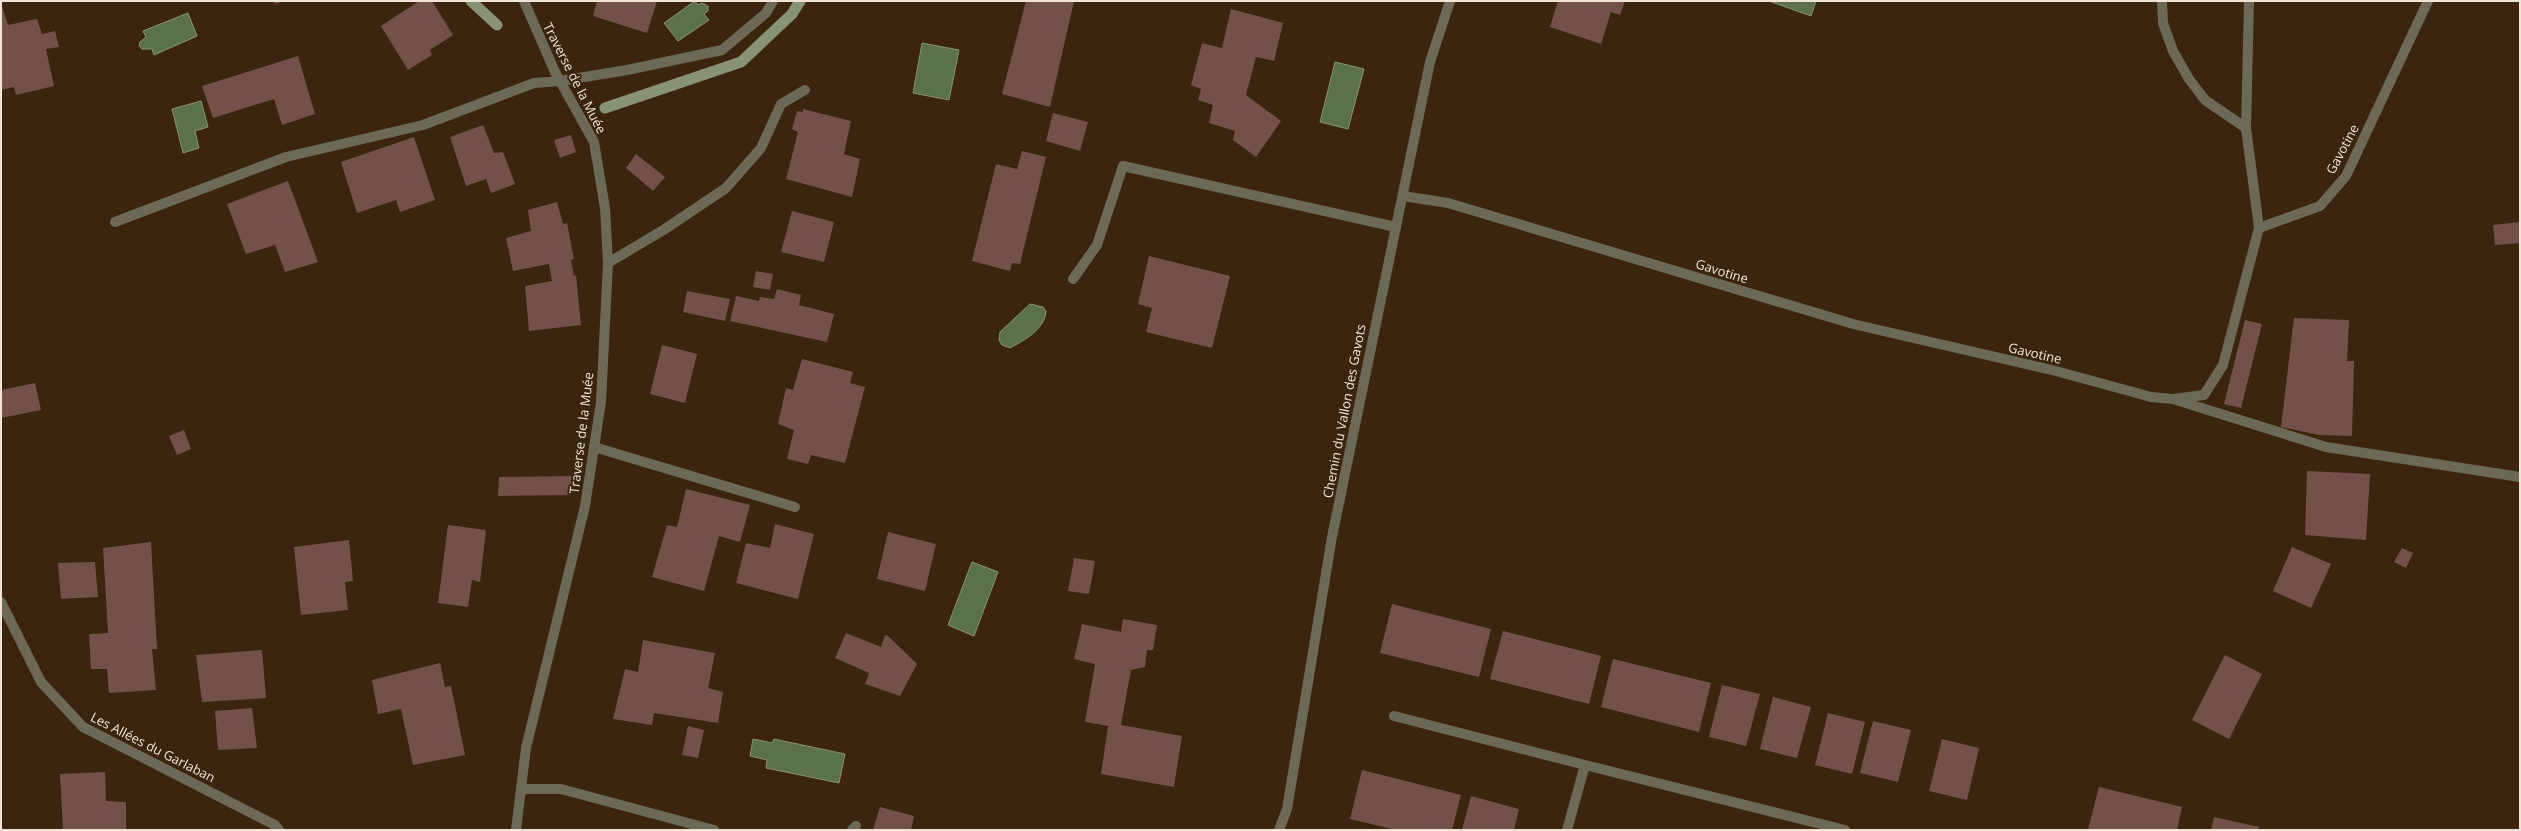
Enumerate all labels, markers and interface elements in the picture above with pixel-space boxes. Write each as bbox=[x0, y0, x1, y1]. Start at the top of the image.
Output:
street label: Traverse de la Muée bbox=[539, 19, 611, 137]
street label: Gavotine bbox=[2321, 121, 2363, 177]
street label: Gavotine bbox=[1693, 254, 1751, 288]
street label: Chemin du Vallon des Gavots bbox=[1318, 323, 1370, 499]
street label: Gavotine bbox=[2007, 338, 2063, 368]
street label: Traverse de la Muée bbox=[565, 371, 597, 495]
street label: Les Allées du Garlaban bbox=[88, 708, 218, 786]

